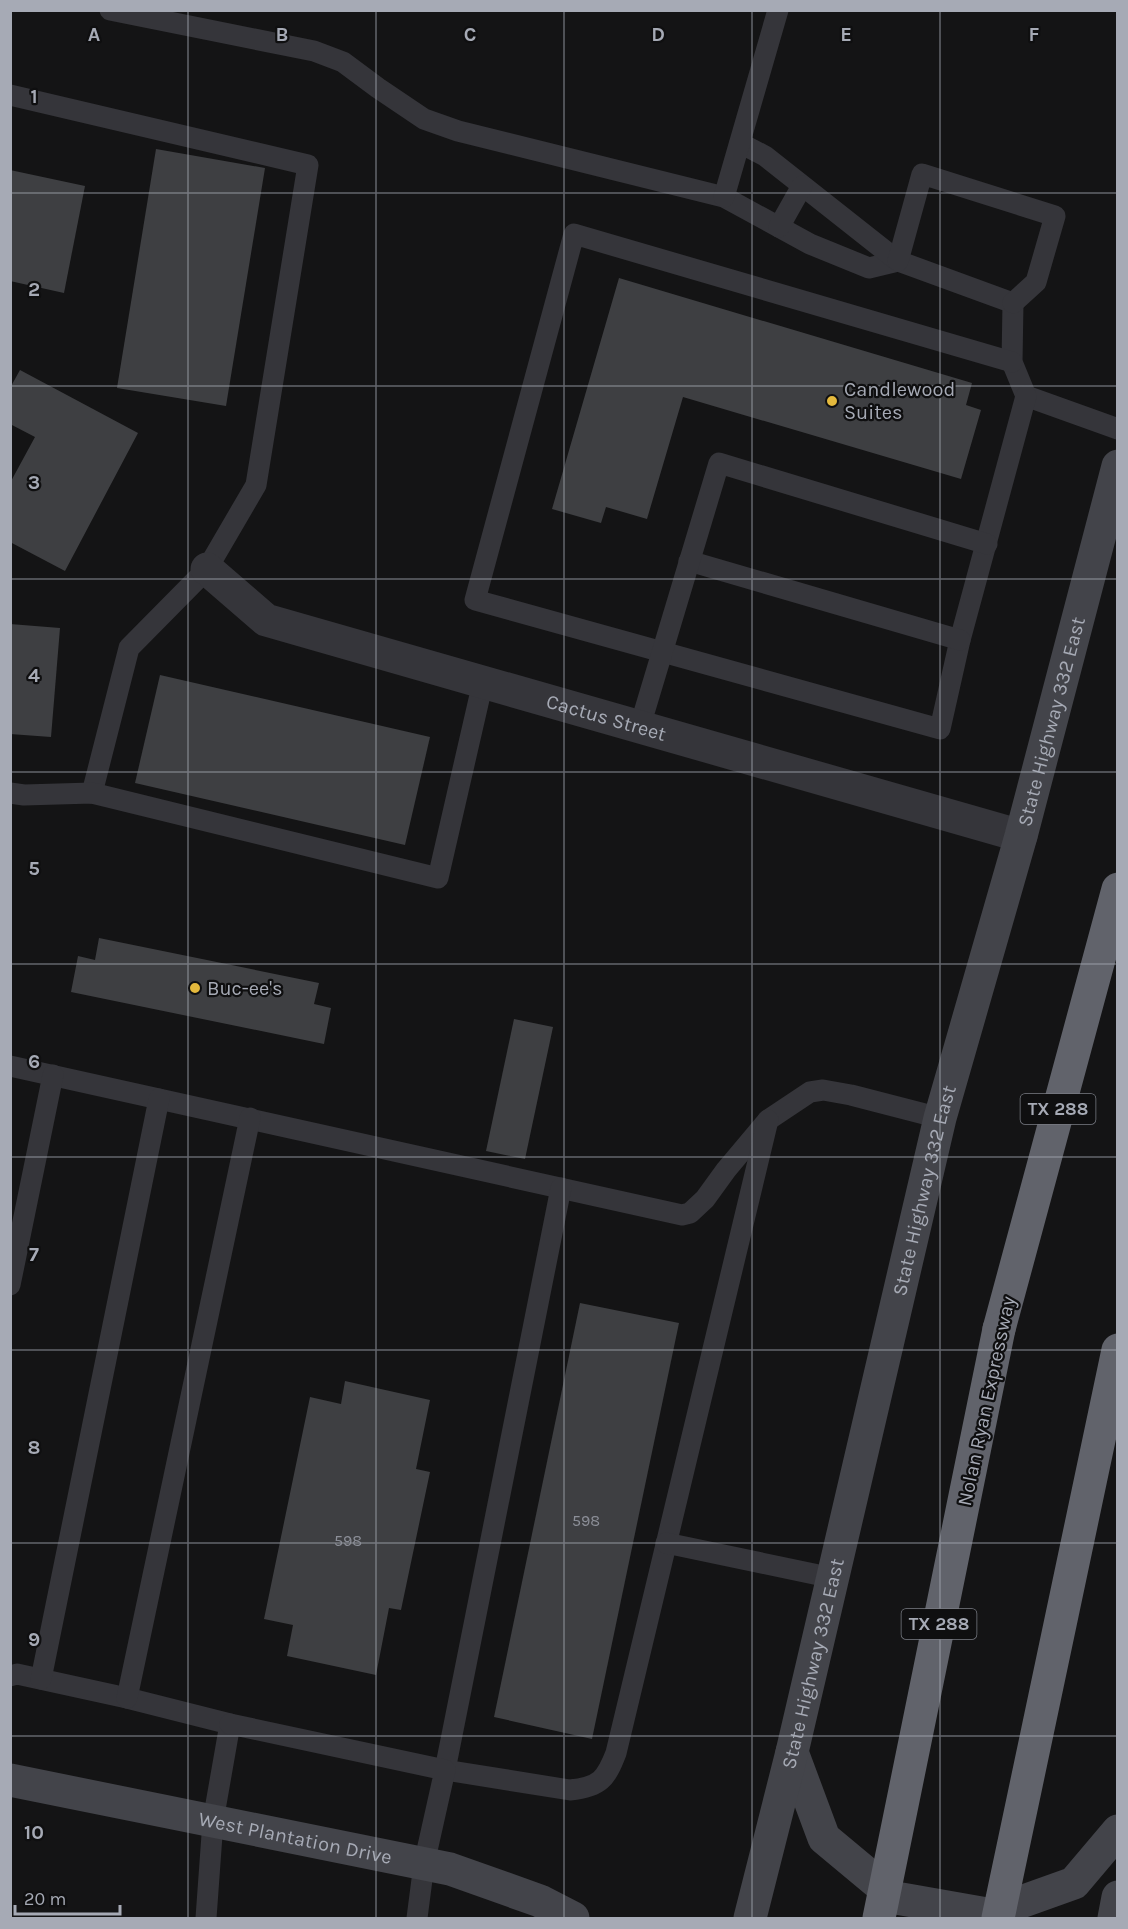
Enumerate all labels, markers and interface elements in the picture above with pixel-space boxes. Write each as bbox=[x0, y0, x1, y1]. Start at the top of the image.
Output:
text: A bbox=[88, 23, 101, 46]
text: B bbox=[276, 23, 288, 46]
text: C bbox=[464, 23, 476, 46]
text: D bbox=[651, 23, 665, 46]
text: E bbox=[840, 23, 852, 46]
text: F bbox=[1029, 23, 1040, 46]
text: 1 bbox=[30, 85, 38, 108]
text: 2 bbox=[28, 278, 40, 301]
place label: Candlewood Suites bbox=[844, 378, 955, 424]
marker: Candlewood Suites bbox=[825, 394, 839, 408]
text: 3 bbox=[28, 471, 40, 494]
street label: State Highway 332 East bbox=[1013, 614, 1090, 829]
text: 4 bbox=[28, 664, 40, 687]
street label: Cactus Street bbox=[544, 690, 669, 746]
text: 5 bbox=[28, 857, 40, 880]
place label: Buc-ee's bbox=[207, 977, 283, 1000]
marker: Buc-ee's bbox=[188, 981, 202, 995]
text: 6 bbox=[28, 1050, 40, 1073]
street label: State Highway 332 East bbox=[888, 1082, 961, 1298]
road number: TX 288 bbox=[1020, 1094, 1096, 1124]
text: 7 bbox=[29, 1243, 39, 1266]
street label: Nolan Ryan Expressway bbox=[953, 1294, 1020, 1508]
text: 8 bbox=[28, 1436, 40, 1459]
house number: 598 bbox=[572, 1511, 600, 1530]
house number: 598 bbox=[334, 1531, 362, 1550]
street label: State Highway 332 East bbox=[777, 1556, 849, 1772]
road number: TX 288 bbox=[902, 1609, 976, 1639]
text: 9 bbox=[28, 1628, 40, 1651]
street label: West Plantation Drive bbox=[196, 1807, 394, 1869]
text: 10 bbox=[24, 1821, 44, 1844]
scale bar bbox=[15, 1878, 120, 1916]
text: 20 m bbox=[24, 1888, 66, 1910]

